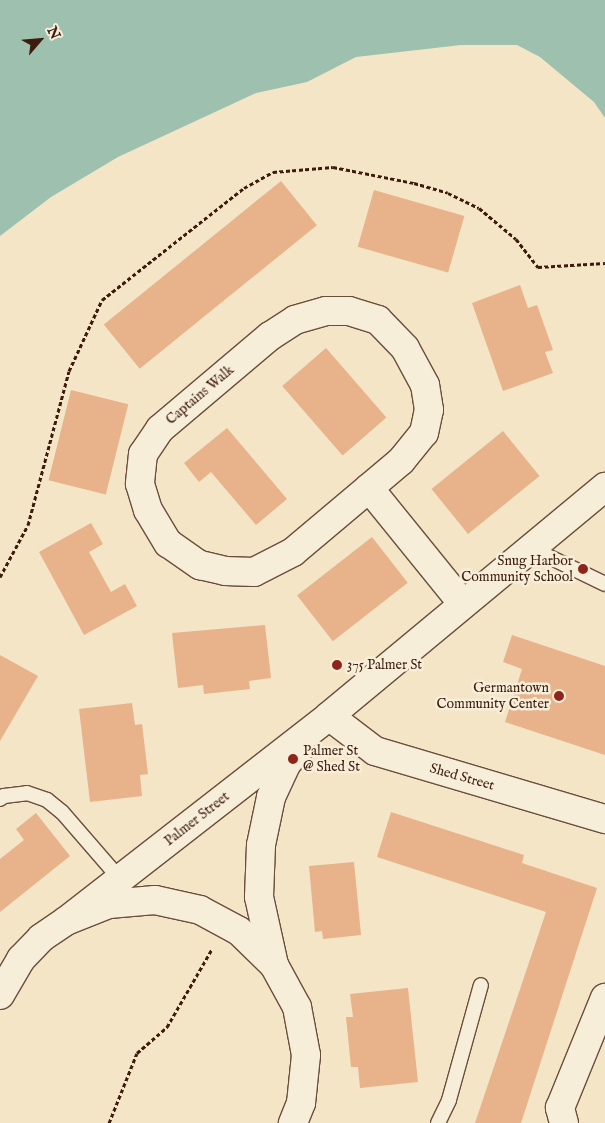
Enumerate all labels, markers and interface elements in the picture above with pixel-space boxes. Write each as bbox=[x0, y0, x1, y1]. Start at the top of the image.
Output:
north arrow bbox=[15, 15, 65, 65]
text: N bbox=[43, 24, 64, 43]
street label: Captains Walk bbox=[163, 362, 237, 428]
place label: Snug Harbor Community School bbox=[461, 553, 573, 586]
marker: Snug Harbor Community School bbox=[577, 563, 589, 575]
place label: 375 Palmer St bbox=[347, 657, 422, 673]
marker: 375 Palmer St bbox=[331, 659, 343, 671]
place label: Germantown Community Center bbox=[437, 680, 549, 712]
marker: Germantown Community Center bbox=[553, 690, 565, 702]
place label: Palmer St @ Shed St bbox=[303, 743, 360, 776]
marker: Palmer St @ Shed St bbox=[287, 753, 299, 765]
street label: Shed Street bbox=[428, 760, 496, 794]
street label: Palmer Street bbox=[161, 788, 233, 850]

